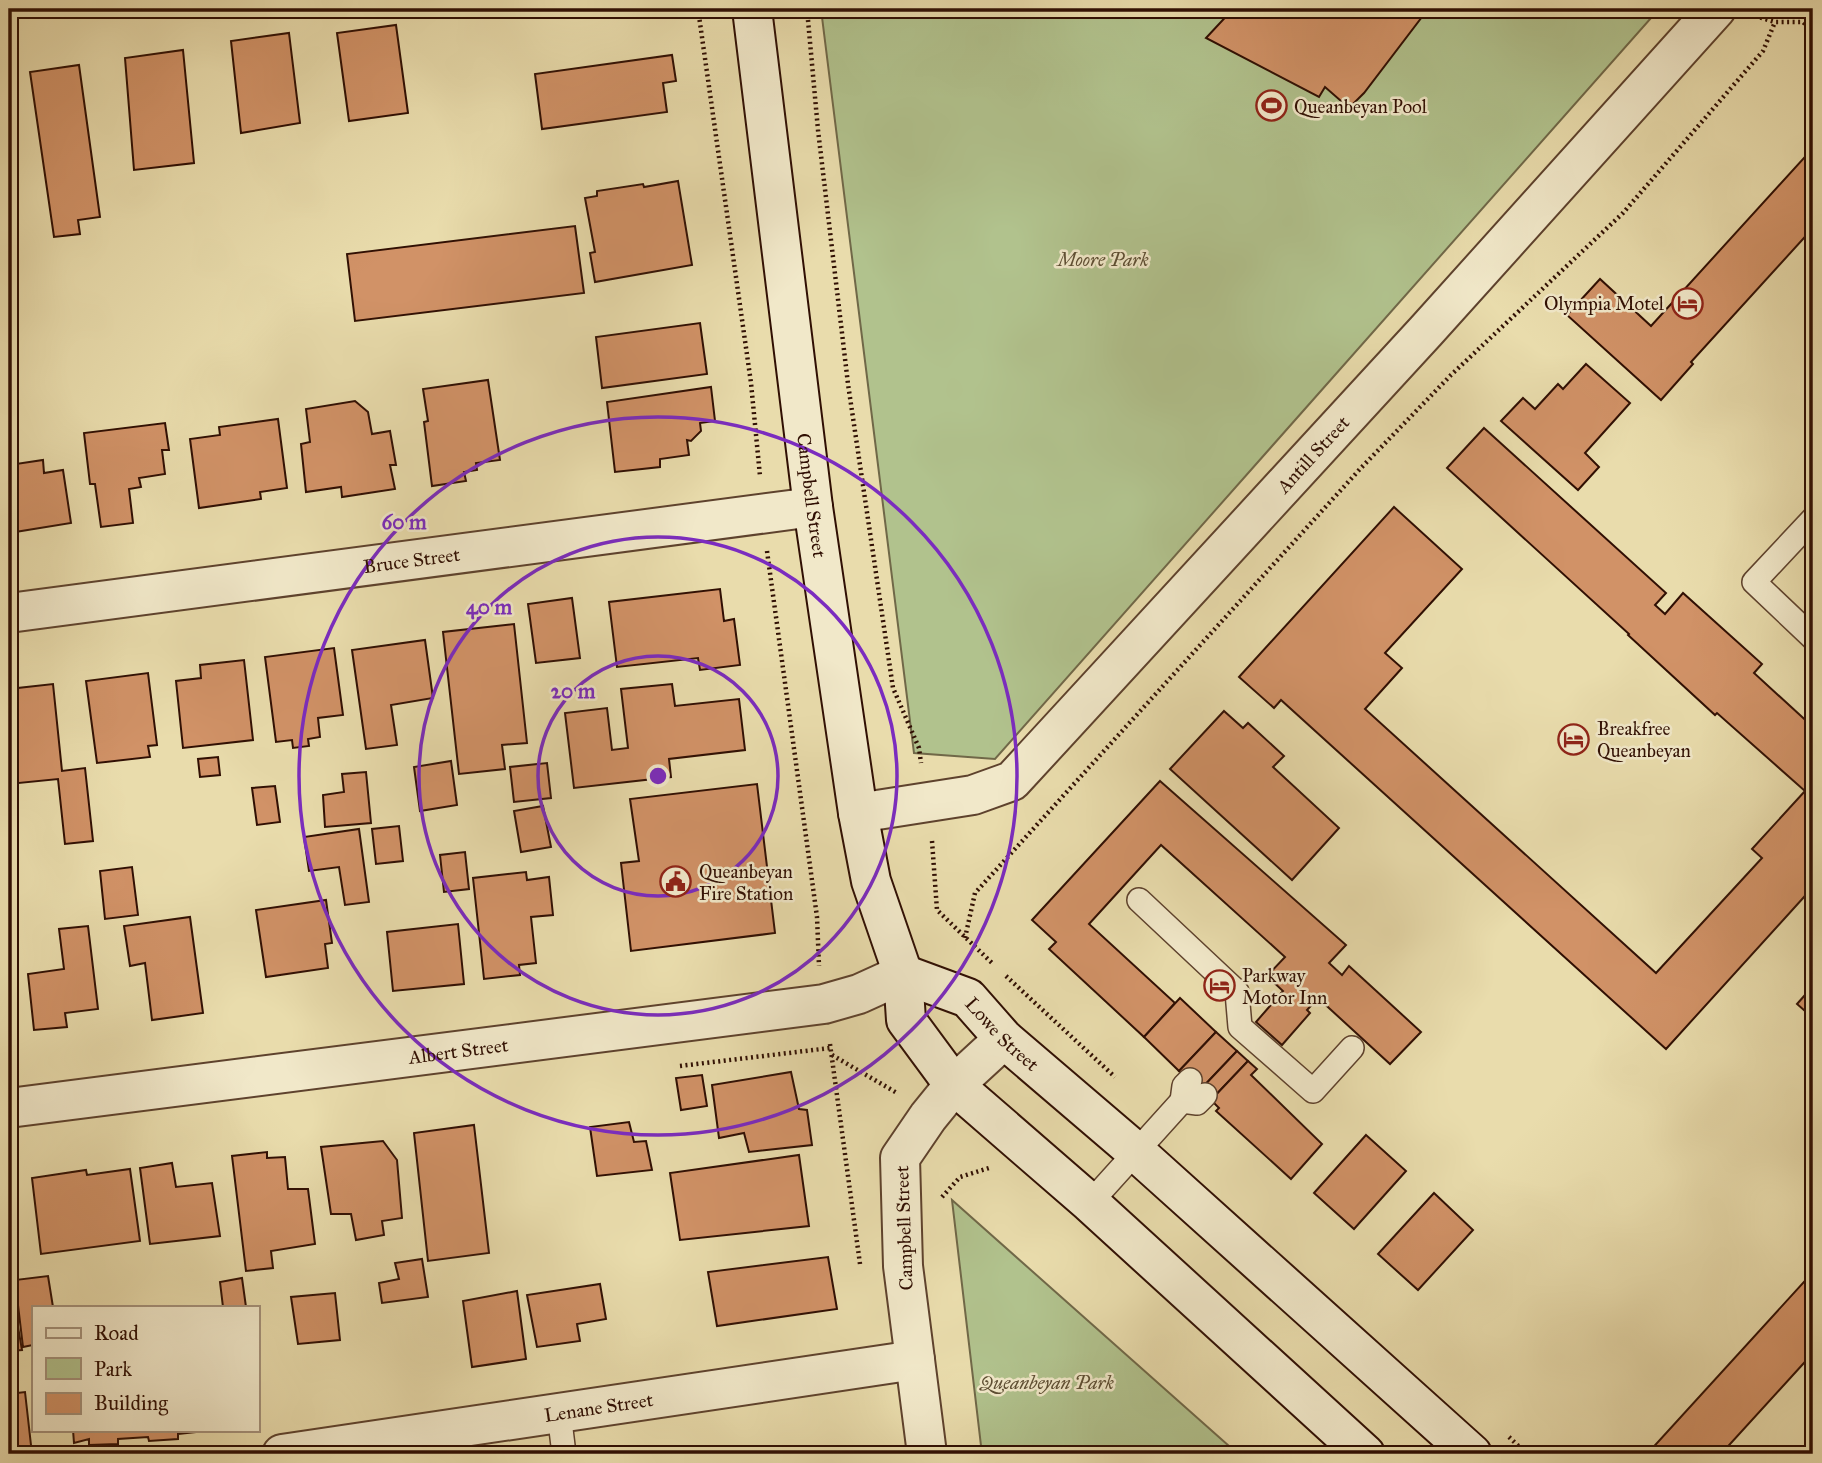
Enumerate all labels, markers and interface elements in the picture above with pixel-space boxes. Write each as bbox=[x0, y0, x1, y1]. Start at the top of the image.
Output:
sports icon: Queanbeyan Pool bbox=[1254, 89, 1288, 123]
place label: Queanbeyan Pool bbox=[1294, 95, 1428, 118]
park label: Moore Park bbox=[1055, 248, 1149, 271]
hotel icon: Olympia Motel bbox=[1670, 286, 1704, 320]
place label: Olympia Motel bbox=[1544, 292, 1665, 315]
street label: Antill Street bbox=[1271, 411, 1354, 498]
street label: Campbell Street bbox=[793, 432, 832, 559]
text: 60 m bbox=[381, 509, 427, 535]
street label: Bruce Street bbox=[362, 542, 461, 578]
text: 40 m bbox=[466, 594, 512, 620]
text: 20 m bbox=[551, 678, 596, 704]
place label: Breakfree Queanbeyan bbox=[1597, 717, 1691, 762]
hotel icon: Breakfree Queanbeyan bbox=[1557, 722, 1591, 756]
centre of rings bbox=[646, 764, 670, 788]
place label: Queanbeyan Fire Station bbox=[699, 860, 793, 905]
public building icon: Queanbeyan Fire Station bbox=[659, 865, 693, 899]
place label: Parkway Motor Inn bbox=[1242, 964, 1327, 1009]
hotel icon: Parkway Motor Inn bbox=[1202, 969, 1236, 1003]
street label: Lowe Street bbox=[961, 992, 1044, 1076]
street label: Albert Street bbox=[406, 1033, 510, 1069]
street label: Campbell Street bbox=[890, 1165, 918, 1291]
legend bbox=[32, 1306, 259, 1432]
text: Road bbox=[94, 1320, 139, 1346]
text: Park bbox=[94, 1356, 132, 1382]
park label: Queanbeyan Park bbox=[979, 1371, 1115, 1394]
street label: Lenane Street bbox=[543, 1388, 655, 1426]
text: Building bbox=[94, 1390, 168, 1416]

